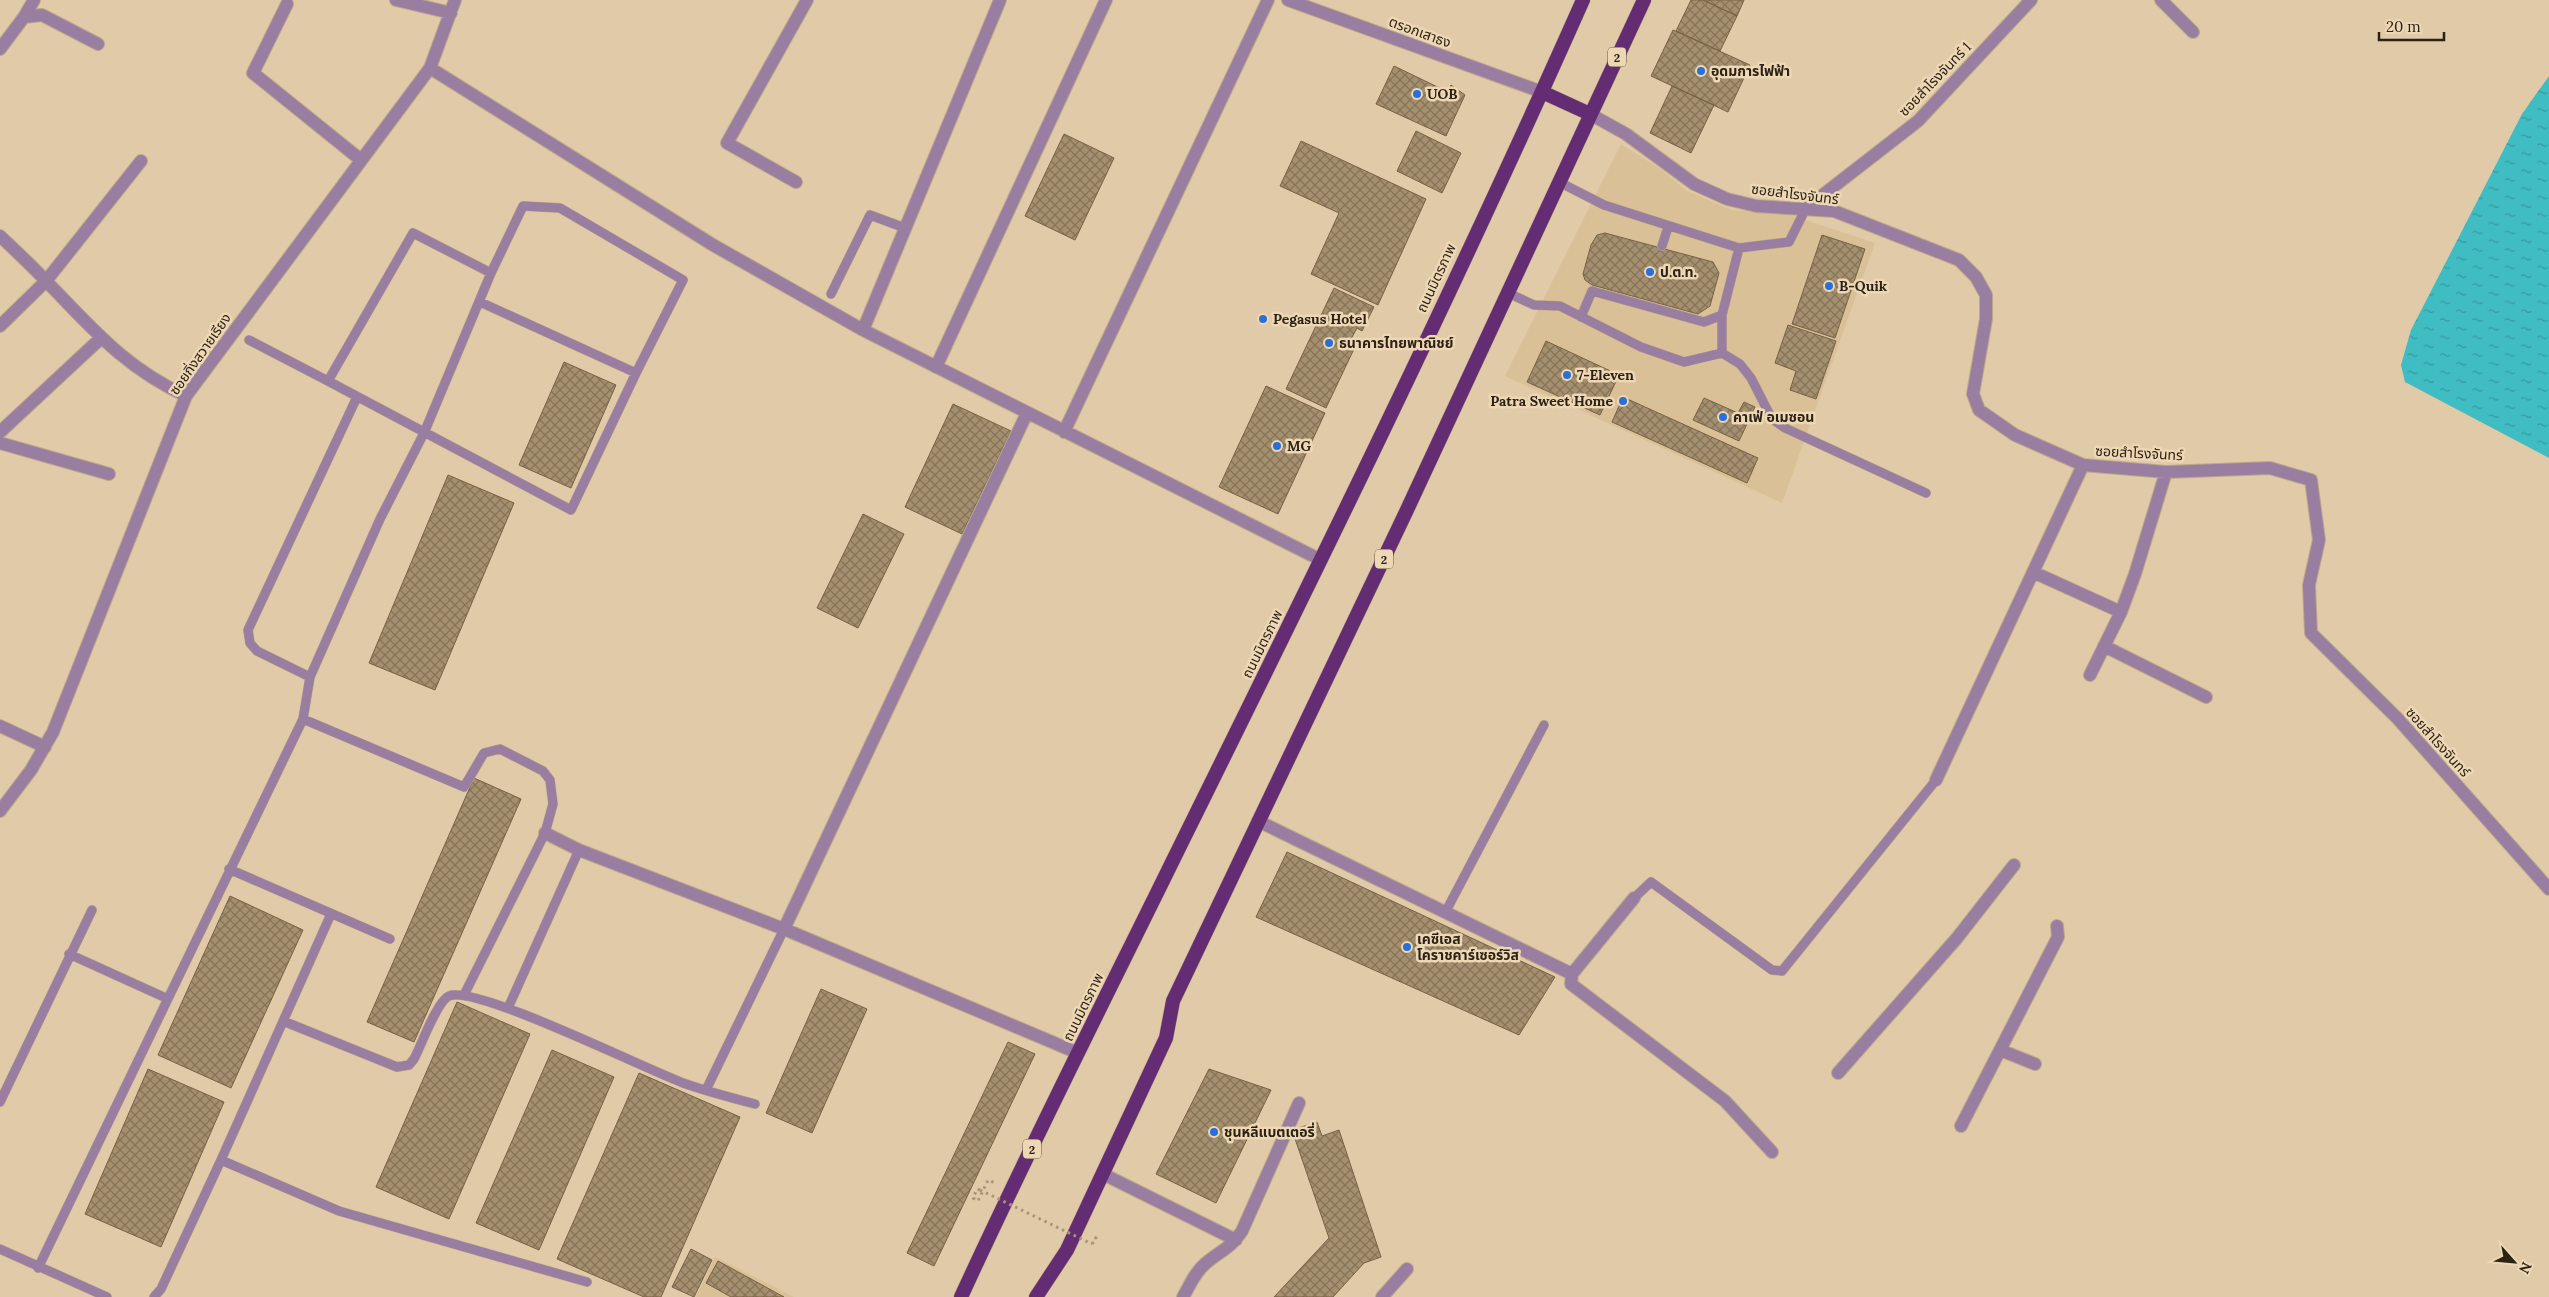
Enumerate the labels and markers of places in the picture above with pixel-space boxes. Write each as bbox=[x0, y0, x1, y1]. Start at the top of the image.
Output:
place label: อุดมการไฟฟ้า bbox=[1711, 62, 1790, 80]
marker: อุดมการไฟฟ้า bbox=[1695, 65, 1707, 77]
place label: UOB bbox=[1427, 85, 1457, 103]
marker: UOB bbox=[1411, 88, 1423, 100]
place label: ป.ต.ท. bbox=[1660, 263, 1697, 281]
marker: ป.ต.ท. bbox=[1644, 266, 1656, 278]
place label: B-Quik bbox=[1839, 277, 1888, 295]
marker: B-Quik bbox=[1823, 280, 1835, 292]
place label: Pegasus Hotel bbox=[1273, 310, 1367, 328]
marker: Pegasus Hotel bbox=[1257, 313, 1269, 325]
place label: ธนาคารไทยพาณิชย์ bbox=[1339, 334, 1454, 352]
marker: ธนาคารไทยพาณิชย์ bbox=[1323, 337, 1335, 349]
place label: 7-Eleven bbox=[1577, 366, 1634, 384]
marker: 7-Eleven bbox=[1561, 369, 1573, 381]
place label: Patra Sweet Home bbox=[1490, 392, 1613, 410]
marker: Patra Sweet Home bbox=[1617, 395, 1629, 407]
place label: คาเฟ่ อเมซอน bbox=[1733, 408, 1814, 426]
marker: คาเฟ่ อเมซอน bbox=[1717, 411, 1729, 423]
place label: MG bbox=[1287, 437, 1311, 455]
marker: MG bbox=[1271, 440, 1283, 452]
place label: เคซีเอส โคราชคาร์เซอร์วิส bbox=[1417, 930, 1519, 964]
marker: เคซีเอส โคราชคาร์เซอร์วิส bbox=[1401, 941, 1413, 953]
place label: ชุนหลีแบตเตอรี่ bbox=[1224, 1122, 1315, 1141]
marker: ชุนหลีแบตเตอรี่ bbox=[1208, 1126, 1220, 1138]

